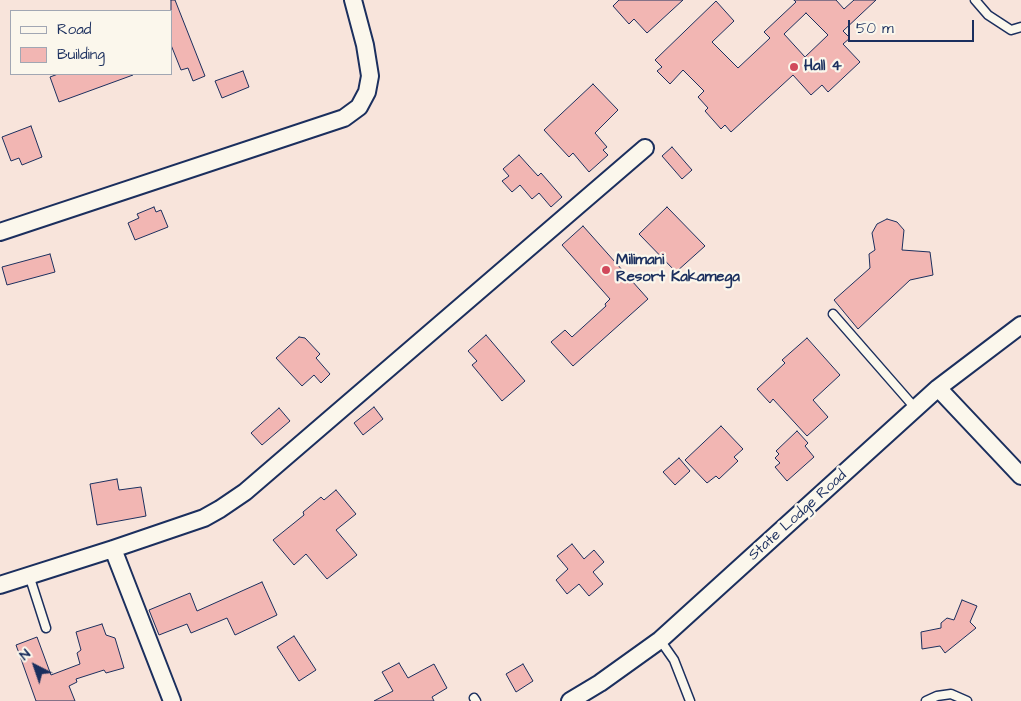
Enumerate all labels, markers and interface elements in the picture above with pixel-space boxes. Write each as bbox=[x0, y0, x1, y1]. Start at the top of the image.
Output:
legend bbox=[10, 10, 172, 75]
scale bar bbox=[851, 10, 977, 42]
text: 50 m bbox=[856, 18, 894, 39]
text: Road bbox=[57, 19, 91, 40]
text: Building bbox=[57, 44, 105, 65]
place label: Hall 4 bbox=[804, 58, 842, 76]
marker: Hall 4 bbox=[788, 61, 800, 73]
place label: Milimani Resort Kakamega bbox=[616, 252, 740, 287]
marker: Milimani Resort Kakamega bbox=[600, 264, 612, 276]
street label: State Lodge Road bbox=[745, 467, 851, 565]
north arrow bbox=[10, 641, 60, 691]
text: N bbox=[15, 644, 35, 665]

